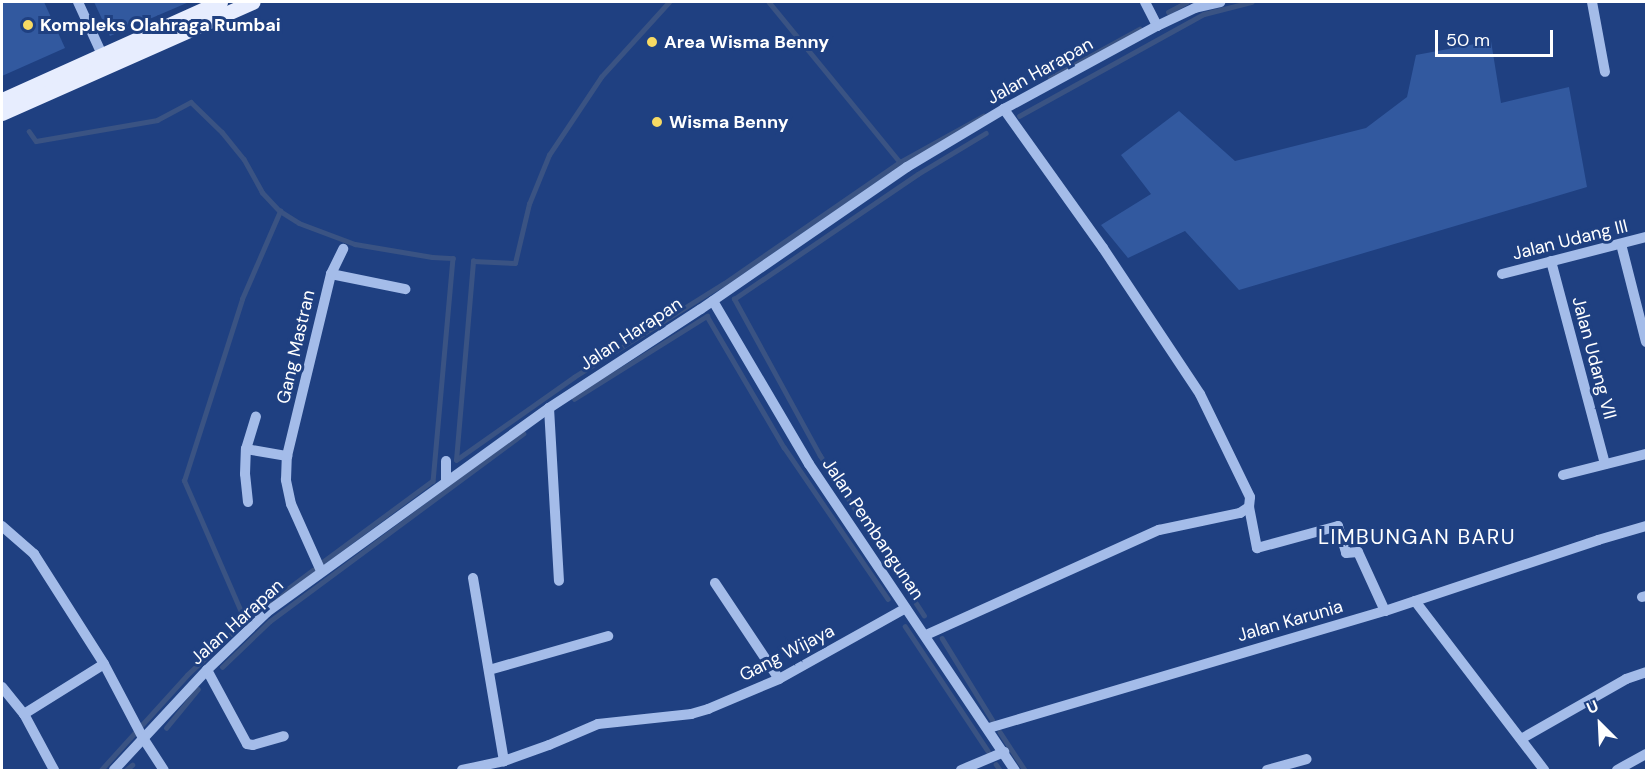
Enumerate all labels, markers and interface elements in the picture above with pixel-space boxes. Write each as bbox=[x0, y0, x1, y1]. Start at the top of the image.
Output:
place label: Kompleks Olahraga Rumbai bbox=[40, 14, 281, 36]
marker: Kompleks Olahraga Rumbai bbox=[21, 18, 35, 32]
scale bar bbox=[1438, 18, 1556, 56]
text: 50 m bbox=[1446, 28, 1490, 52]
place label: Area Wisma Benny bbox=[664, 31, 829, 53]
street label: Jalan Harapan bbox=[983, 33, 1097, 109]
marker: Area Wisma Benny bbox=[645, 35, 659, 49]
place label: Wisma Benny bbox=[669, 111, 789, 133]
marker: Wisma Benny bbox=[650, 115, 664, 129]
street label: Jalan Udang III bbox=[1510, 215, 1630, 265]
street label: Gang Mastran bbox=[272, 288, 320, 406]
street label: Jalan Harapan bbox=[576, 293, 686, 375]
street label: Jalan Udang VII bbox=[1567, 294, 1621, 422]
street label: Jalan Pembangunan bbox=[818, 454, 928, 604]
district label: LIMBUNGAN BARU bbox=[1318, 524, 1516, 550]
street label: Jalan Harapan bbox=[186, 575, 288, 669]
street label: Jalan Karunia bbox=[1235, 596, 1345, 646]
street label: Gang Wijaya bbox=[736, 620, 838, 686]
north arrow bbox=[1570, 694, 1630, 754]
text: U bbox=[1583, 695, 1602, 719]

